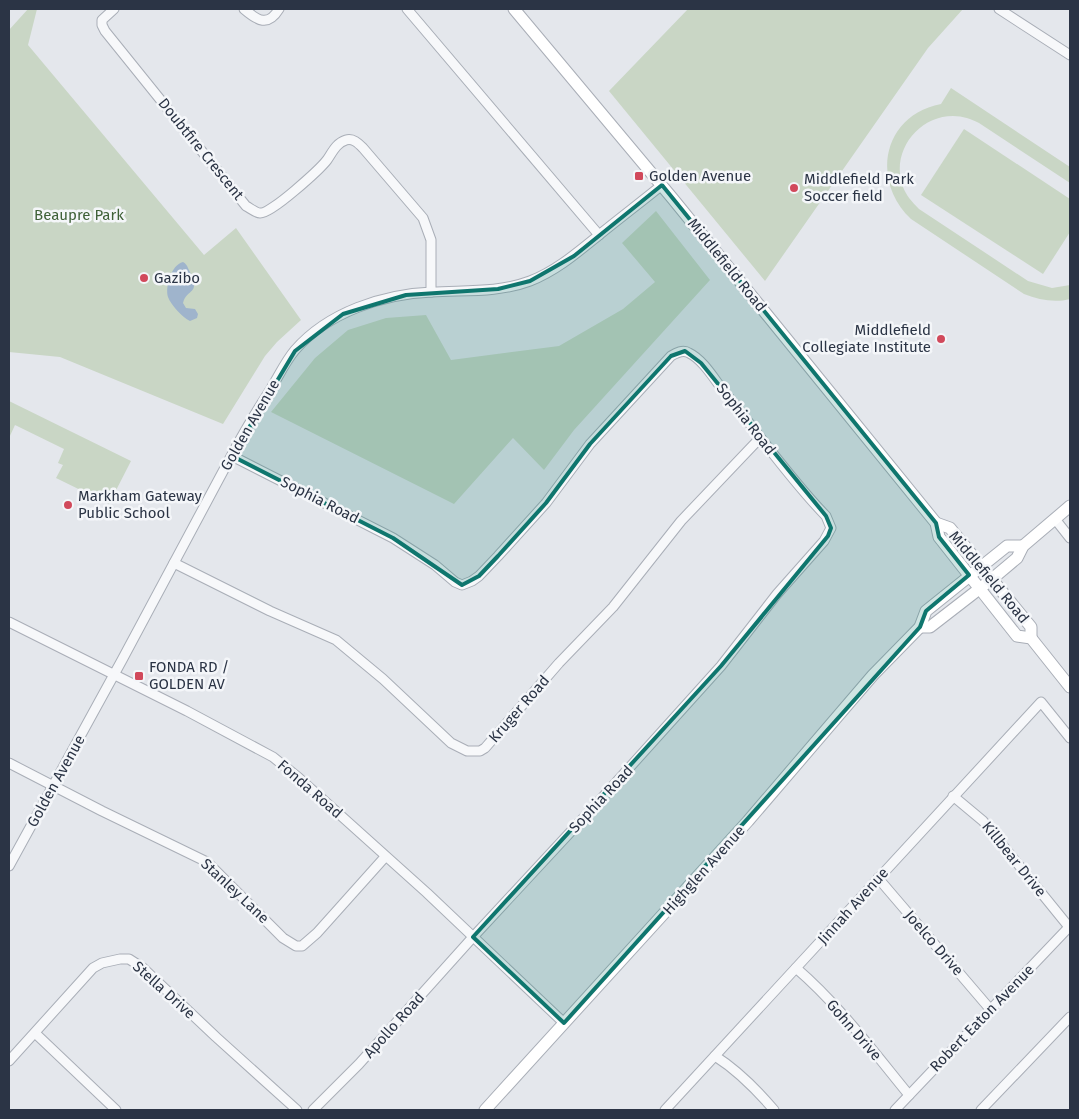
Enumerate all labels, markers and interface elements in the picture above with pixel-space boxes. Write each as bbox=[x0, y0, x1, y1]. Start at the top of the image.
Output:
street label: Doubtfire Crescent bbox=[155, 95, 248, 204]
place label: Golden Avenue bbox=[649, 167, 751, 185]
marker: Golden Avenue bbox=[633, 170, 645, 182]
place label: Middlefield Park Soccer field bbox=[804, 170, 914, 205]
marker: Middlefield Park Soccer field bbox=[788, 182, 800, 194]
park label: Beaupre Park bbox=[34, 206, 124, 224]
street label: Middlefield Road bbox=[684, 215, 770, 315]
place label: Gazibo bbox=[154, 269, 200, 287]
marker: Gazibo bbox=[138, 272, 150, 284]
place label: Middlefield Collegiate Institute bbox=[802, 321, 931, 356]
marker: Middlefield Collegiate Institute bbox=[935, 333, 947, 345]
street label: Golden Avenue bbox=[217, 376, 283, 474]
street label: Sophia Road bbox=[713, 380, 779, 458]
street label: Sophia Road bbox=[278, 473, 362, 527]
place label: Markham Gateway Public School bbox=[78, 487, 203, 522]
marker: Markham Gateway Public School bbox=[62, 499, 74, 511]
street label: Middlefield Road bbox=[945, 527, 1033, 627]
place label: FONDA RD / GOLDEN AV bbox=[149, 658, 229, 693]
marker: FONDA RD / GOLDEN AV bbox=[133, 670, 145, 682]
street label: Kruger Road bbox=[485, 672, 553, 746]
street label: Golden Avenue bbox=[23, 732, 89, 830]
street label: Fonda Road bbox=[274, 756, 346, 822]
street label: Sophia Road bbox=[565, 762, 637, 836]
street label: Killbear Drive bbox=[978, 818, 1050, 900]
street label: Highglen Avenue bbox=[659, 822, 749, 918]
street label: Stanley Lane bbox=[197, 855, 273, 927]
street label: Jinnah Avenue bbox=[814, 864, 892, 948]
street label: Joelco Drive bbox=[901, 907, 967, 979]
street label: Stella Drive bbox=[129, 957, 199, 1023]
street label: Robert Eaton Avenue bbox=[926, 961, 1038, 1075]
street label: Apollo Road bbox=[360, 988, 428, 1062]
street label: Gohn Drive bbox=[823, 996, 885, 1064]

